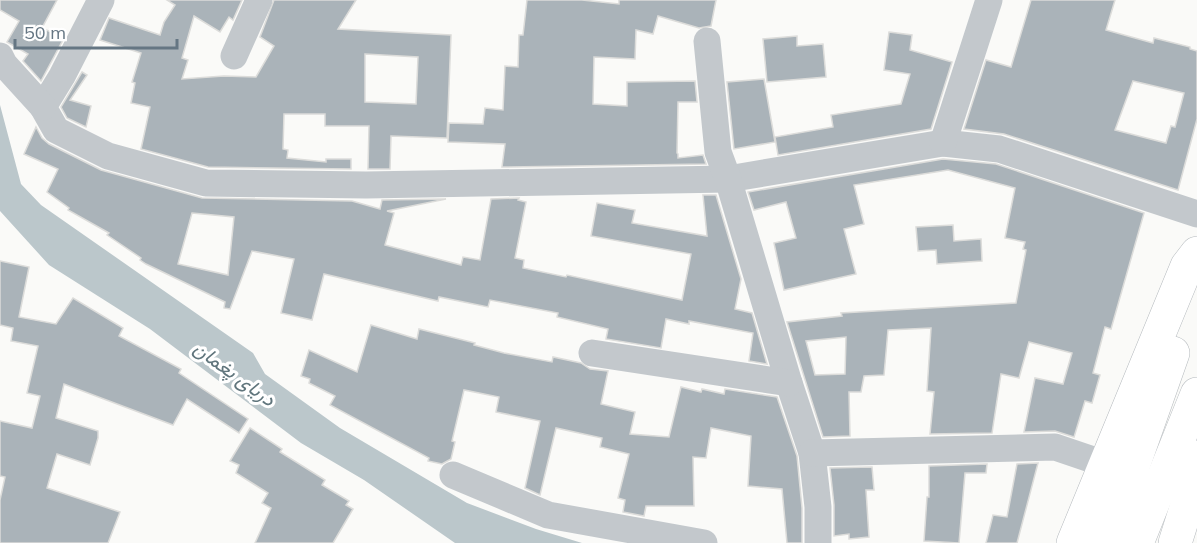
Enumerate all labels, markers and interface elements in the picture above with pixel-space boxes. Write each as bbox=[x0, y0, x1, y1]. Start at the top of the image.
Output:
scale bar bbox=[15, 12, 177, 50]
text: 50 m bbox=[24, 21, 66, 44]
water label: دریای پغمان bbox=[188, 335, 281, 413]

